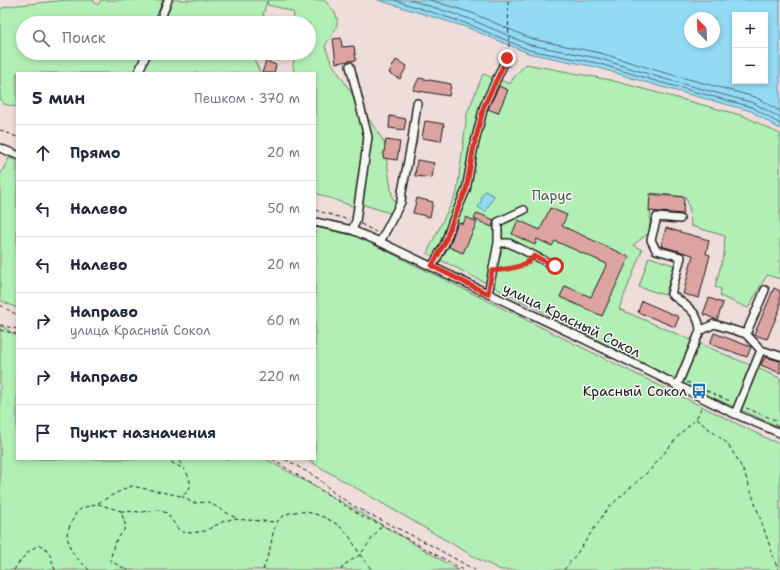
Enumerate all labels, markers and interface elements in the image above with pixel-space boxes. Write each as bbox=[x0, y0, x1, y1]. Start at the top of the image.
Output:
north arrow bbox=[684, 12, 720, 48]
map controls bbox=[732, 12, 768, 84]
button: + bbox=[732, 12, 768, 48]
search box bbox=[16, 16, 316, 60]
icon: search bbox=[30, 27, 52, 49]
text: Поиск bbox=[62, 28, 106, 48]
button: − bbox=[732, 48, 768, 84]
route end bbox=[498, 49, 516, 67]
text: 5 мин bbox=[32, 87, 85, 109]
text: Пешком · 370 m bbox=[194, 90, 300, 107]
icon: ahead bbox=[32, 142, 54, 164]
text: Прямо bbox=[70, 143, 120, 163]
text: 20 m bbox=[267, 144, 300, 161]
park label: Парус bbox=[532, 186, 572, 204]
icon: left bbox=[32, 198, 54, 220]
text: Налево bbox=[70, 199, 128, 219]
text: 50 m bbox=[267, 200, 300, 217]
icon: left bbox=[32, 254, 54, 276]
text: Налево bbox=[70, 255, 128, 275]
text: 20 m bbox=[267, 256, 300, 273]
route start bbox=[546, 257, 564, 275]
street label: улица Красный Сокол bbox=[500, 279, 644, 361]
text: Направо bbox=[70, 302, 138, 322]
icon: right bbox=[32, 310, 54, 332]
text: 60 m bbox=[267, 312, 300, 329]
text: улица Красный Сокол bbox=[70, 322, 210, 339]
icon: right bbox=[32, 366, 54, 388]
text: Направо bbox=[70, 367, 138, 387]
text: 220 m bbox=[258, 368, 300, 385]
place label: Красный Сокол bbox=[583, 382, 687, 400]
bus stop icon: Красный Сокол bbox=[690, 382, 708, 400]
icon: arrive bbox=[32, 422, 54, 444]
text: Пункт назначения bbox=[70, 423, 216, 443]

